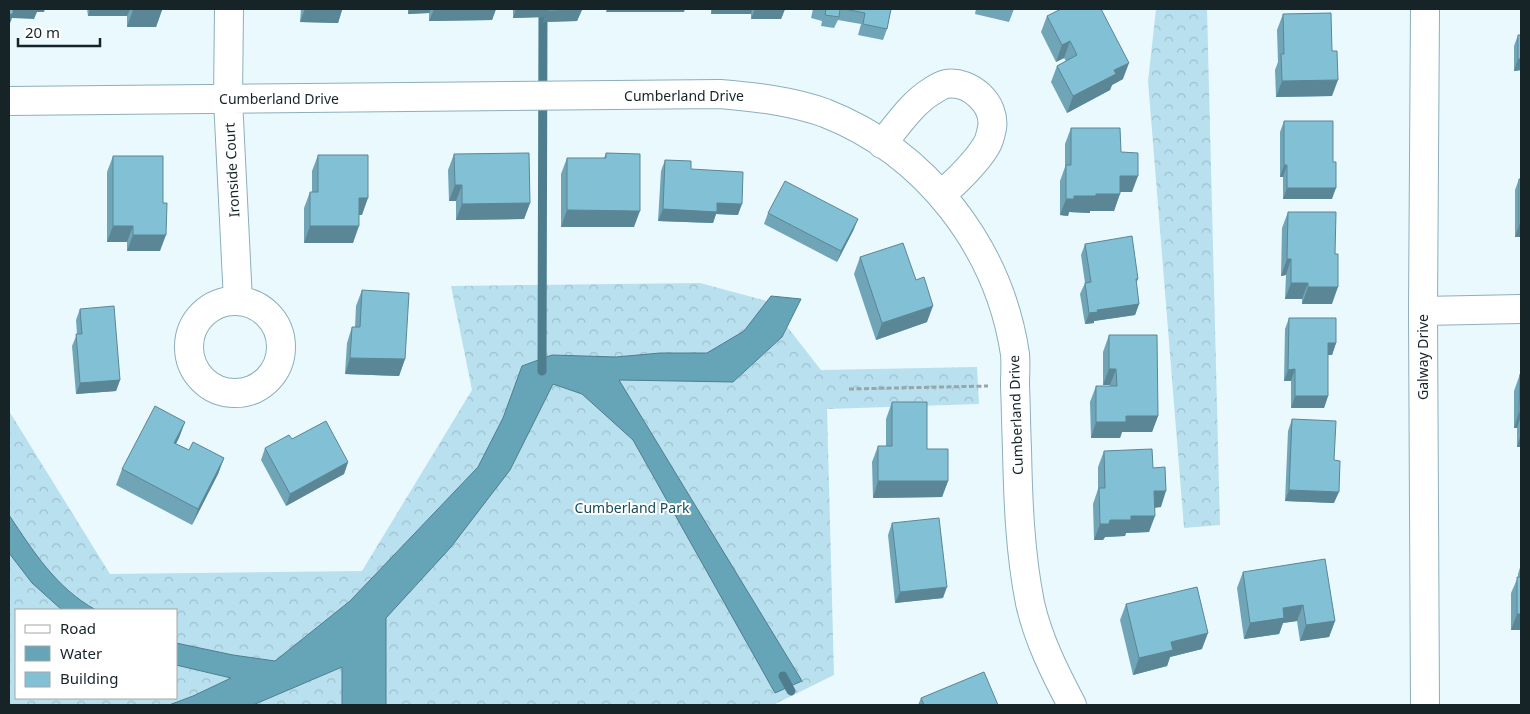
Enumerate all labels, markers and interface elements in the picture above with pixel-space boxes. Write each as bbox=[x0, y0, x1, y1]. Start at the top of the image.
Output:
scale bar bbox=[18, 15, 100, 47]
text: 20 m bbox=[25, 22, 60, 42]
street label: Cumberland Drive bbox=[624, 86, 744, 105]
street label: Cumberland Drive bbox=[219, 89, 339, 108]
street label: Ironside Court bbox=[220, 122, 243, 218]
street label: Galway Drive bbox=[1413, 314, 1432, 400]
street label: Cumberland Drive bbox=[1004, 355, 1027, 475]
park label: Cumberland Park bbox=[575, 498, 690, 517]
legend bbox=[15, 609, 178, 699]
text: Road bbox=[60, 618, 96, 638]
text: Water bbox=[60, 643, 102, 663]
text: Building bbox=[60, 668, 118, 688]

